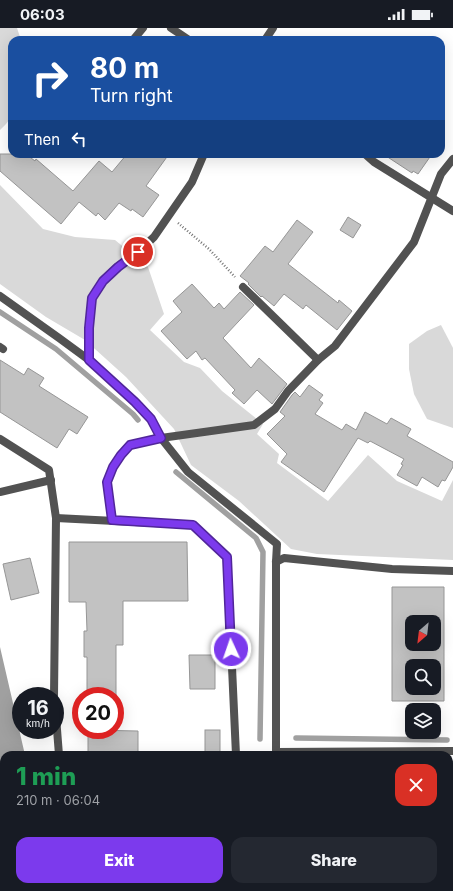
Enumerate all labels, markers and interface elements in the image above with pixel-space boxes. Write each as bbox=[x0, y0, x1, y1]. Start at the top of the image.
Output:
text: 06:03 bbox=[20, 5, 65, 24]
text: 80 m bbox=[90, 51, 159, 85]
icon: right bbox=[24, 52, 76, 104]
text: Turn right bbox=[90, 85, 173, 106]
icon: left bbox=[68, 128, 90, 150]
text: Then bbox=[24, 130, 60, 149]
pin bbox=[121, 235, 155, 269]
icon: arrive bbox=[127, 241, 149, 263]
north arrow bbox=[405, 615, 441, 651]
map controls bbox=[405, 615, 441, 739]
position arrow bbox=[210, 628, 252, 670]
button: search bbox=[405, 659, 441, 695]
speed limit sign: 20 bbox=[72, 687, 124, 739]
text: 16 bbox=[27, 696, 49, 720]
button: layers bbox=[405, 703, 441, 739]
text: km/h bbox=[26, 717, 50, 729]
text: 1 min bbox=[16, 762, 76, 791]
button: close bbox=[395, 764, 437, 806]
text: 210 m · 06:04 bbox=[16, 792, 100, 808]
button: Exit bbox=[16, 837, 223, 883]
button: Share bbox=[231, 837, 437, 883]

